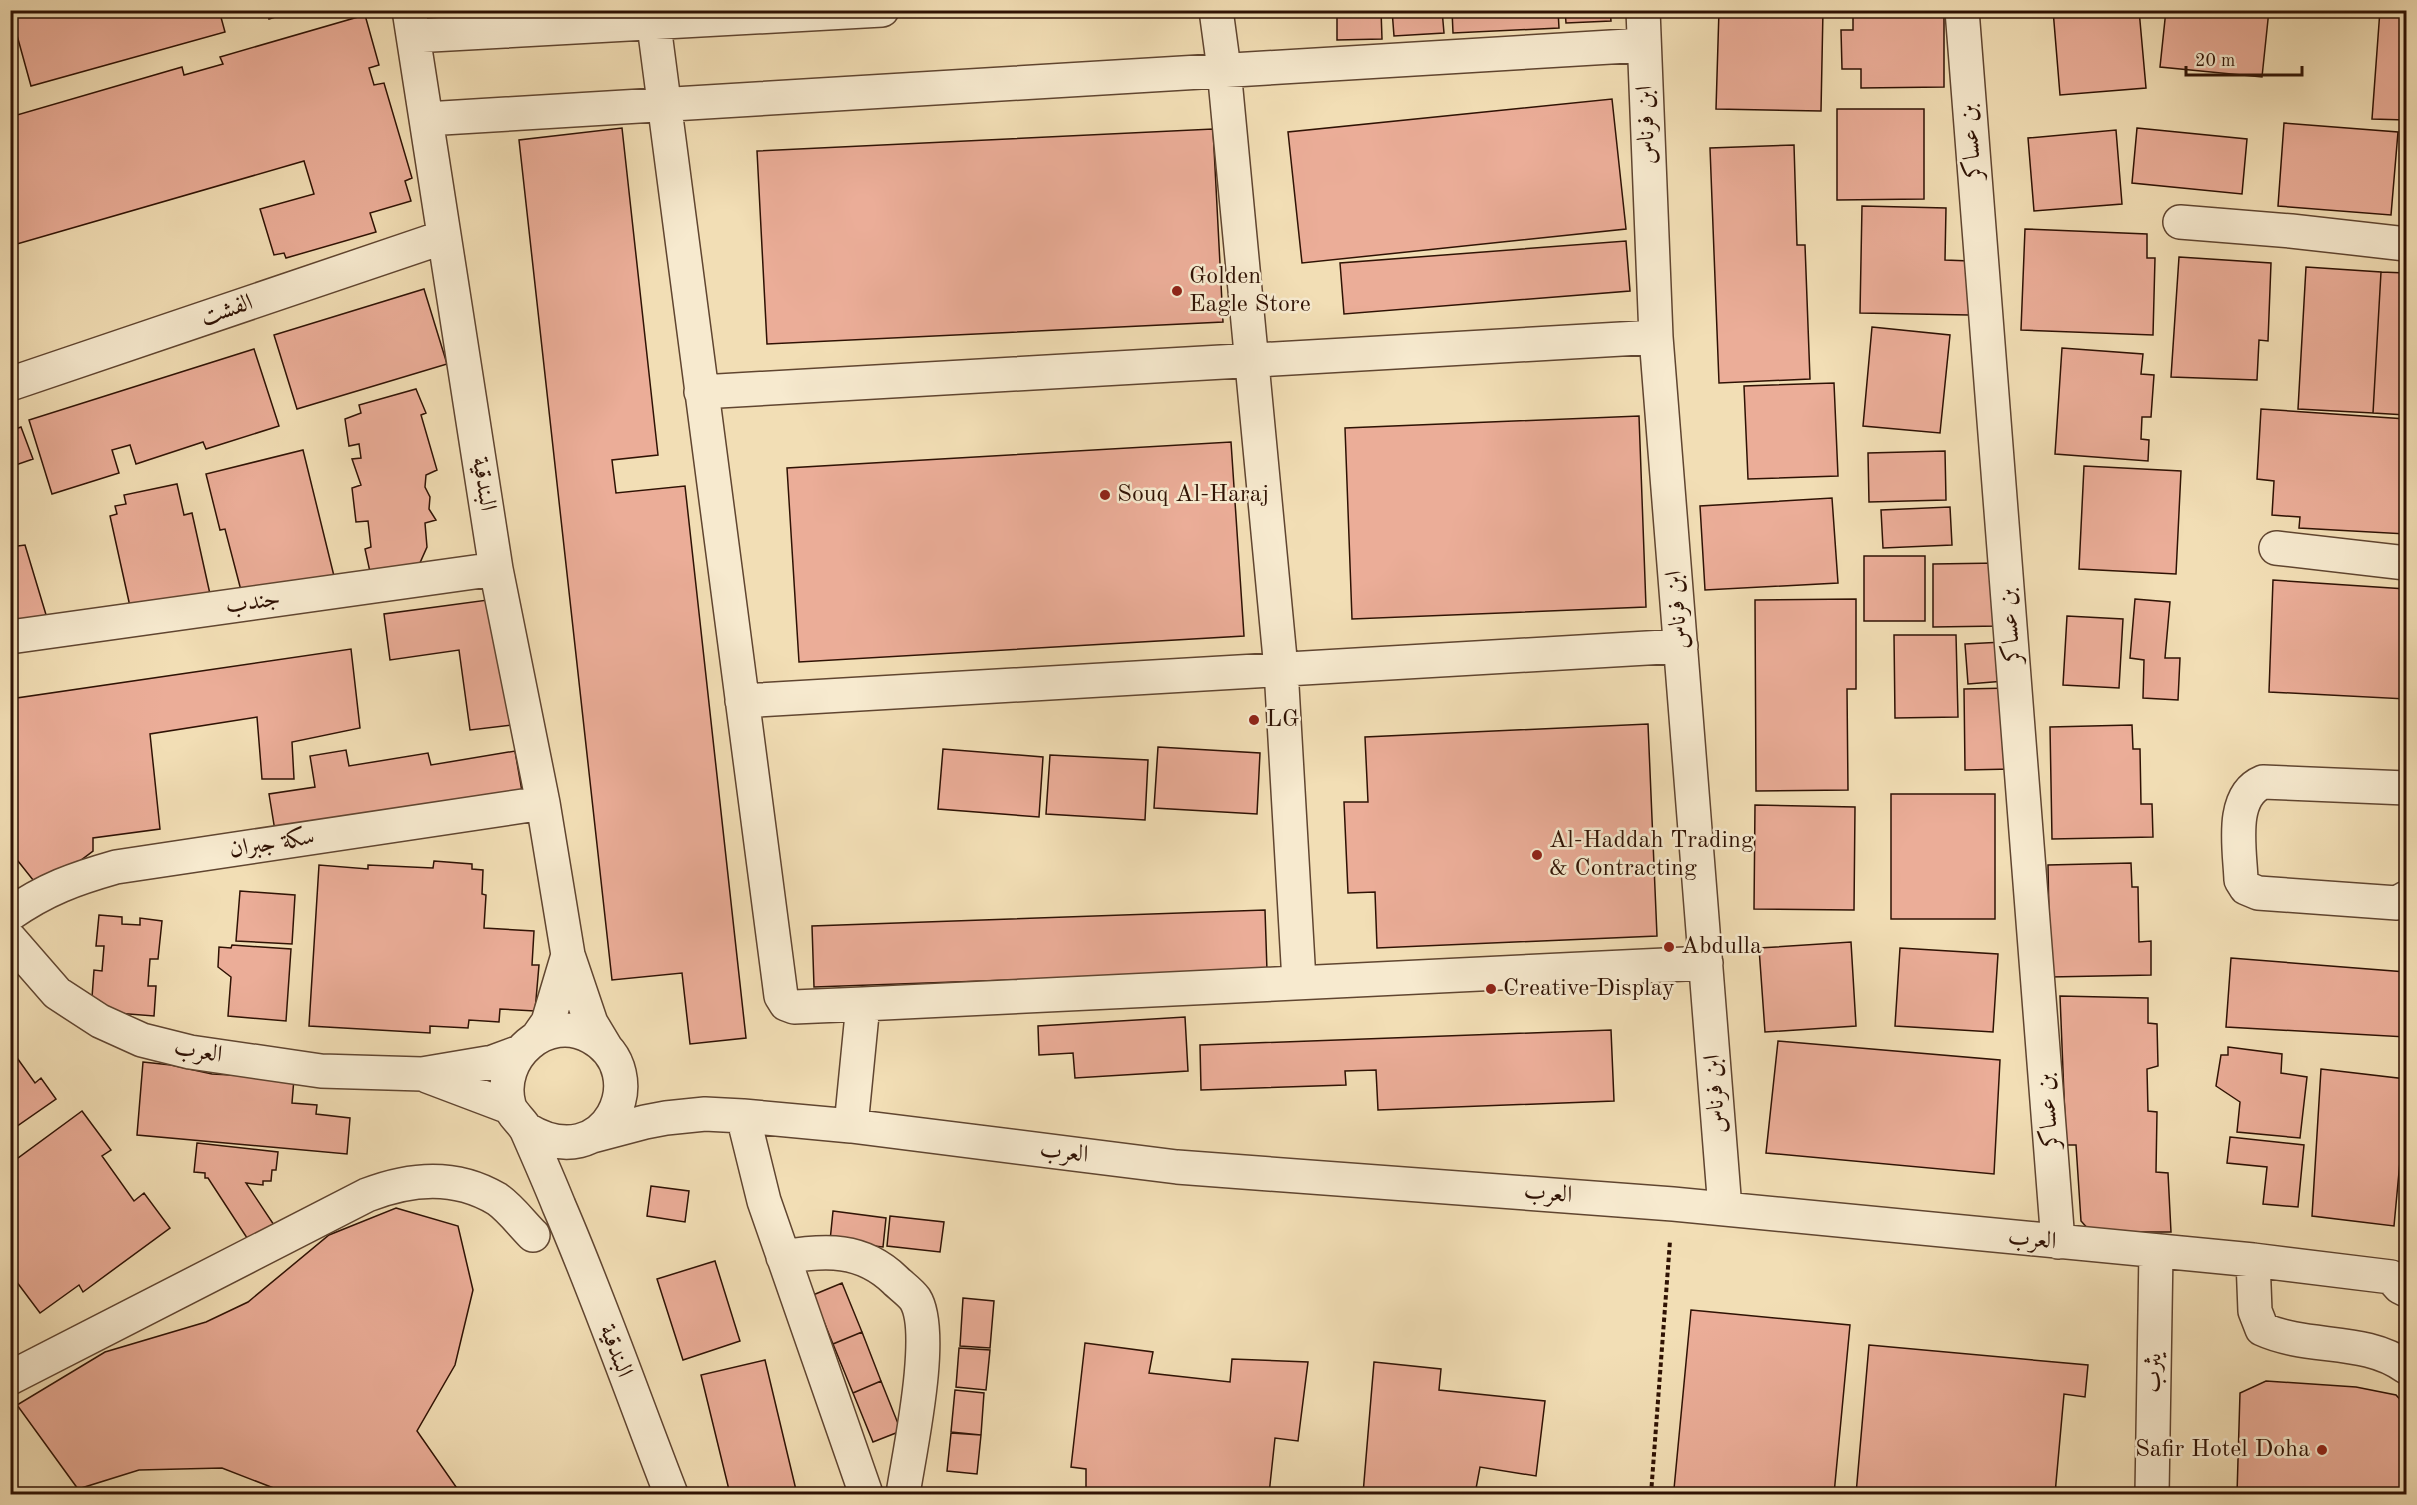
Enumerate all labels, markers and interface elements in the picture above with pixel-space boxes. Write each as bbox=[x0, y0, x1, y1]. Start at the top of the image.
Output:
scale bar bbox=[2186, 39, 2302, 77]
text: 20 m bbox=[2195, 52, 2235, 70]
street label: ابن فرناس bbox=[1634, 85, 1661, 165]
street label: بن عساكر bbox=[1954, 103, 1989, 184]
place label: Golden Eagle Store bbox=[1189, 265, 1311, 317]
marker: Golden Eagle Store bbox=[1170, 284, 1184, 298]
street label: الفشت bbox=[198, 291, 256, 331]
street label: البندقية bbox=[467, 455, 499, 513]
place label: Souq Al-Haraj bbox=[1117, 483, 1269, 507]
marker: Souq Al-Haraj bbox=[1098, 488, 1112, 502]
street label: ابن فرناس bbox=[1663, 569, 1694, 650]
street label: جندب bbox=[224, 587, 282, 620]
street label: بن عساكر bbox=[1993, 587, 2028, 668]
place label: LG bbox=[1266, 708, 1299, 732]
marker: LG bbox=[1247, 713, 1261, 727]
street label: سكة جبران bbox=[227, 823, 317, 864]
place label: Al-Haddah Trading & Contracting bbox=[1549, 829, 1754, 881]
marker: Al-Haddah Trading & Contracting bbox=[1530, 848, 1544, 862]
place label: Abdulla bbox=[1681, 935, 1762, 959]
marker: Abdulla bbox=[1662, 940, 1676, 954]
place label: Creative Display bbox=[1503, 977, 1675, 1001]
marker: Creative Display bbox=[1484, 982, 1498, 996]
street label: العرب bbox=[172, 1036, 224, 1069]
street label: ابن فرناس bbox=[1701, 1054, 1732, 1134]
street label: بن عساكر bbox=[2031, 1072, 2066, 1153]
street label: العرب bbox=[1038, 1138, 1090, 1169]
street label: العرب bbox=[1523, 1180, 1573, 1209]
street label: العرب bbox=[2006, 1226, 2057, 1255]
street label: البندقية bbox=[594, 1321, 636, 1381]
street label: يثرب bbox=[2142, 1351, 2167, 1393]
place label: Safir Hotel Doha bbox=[2135, 1438, 2310, 1462]
marker: Safir Hotel Doha bbox=[2315, 1443, 2329, 1457]

